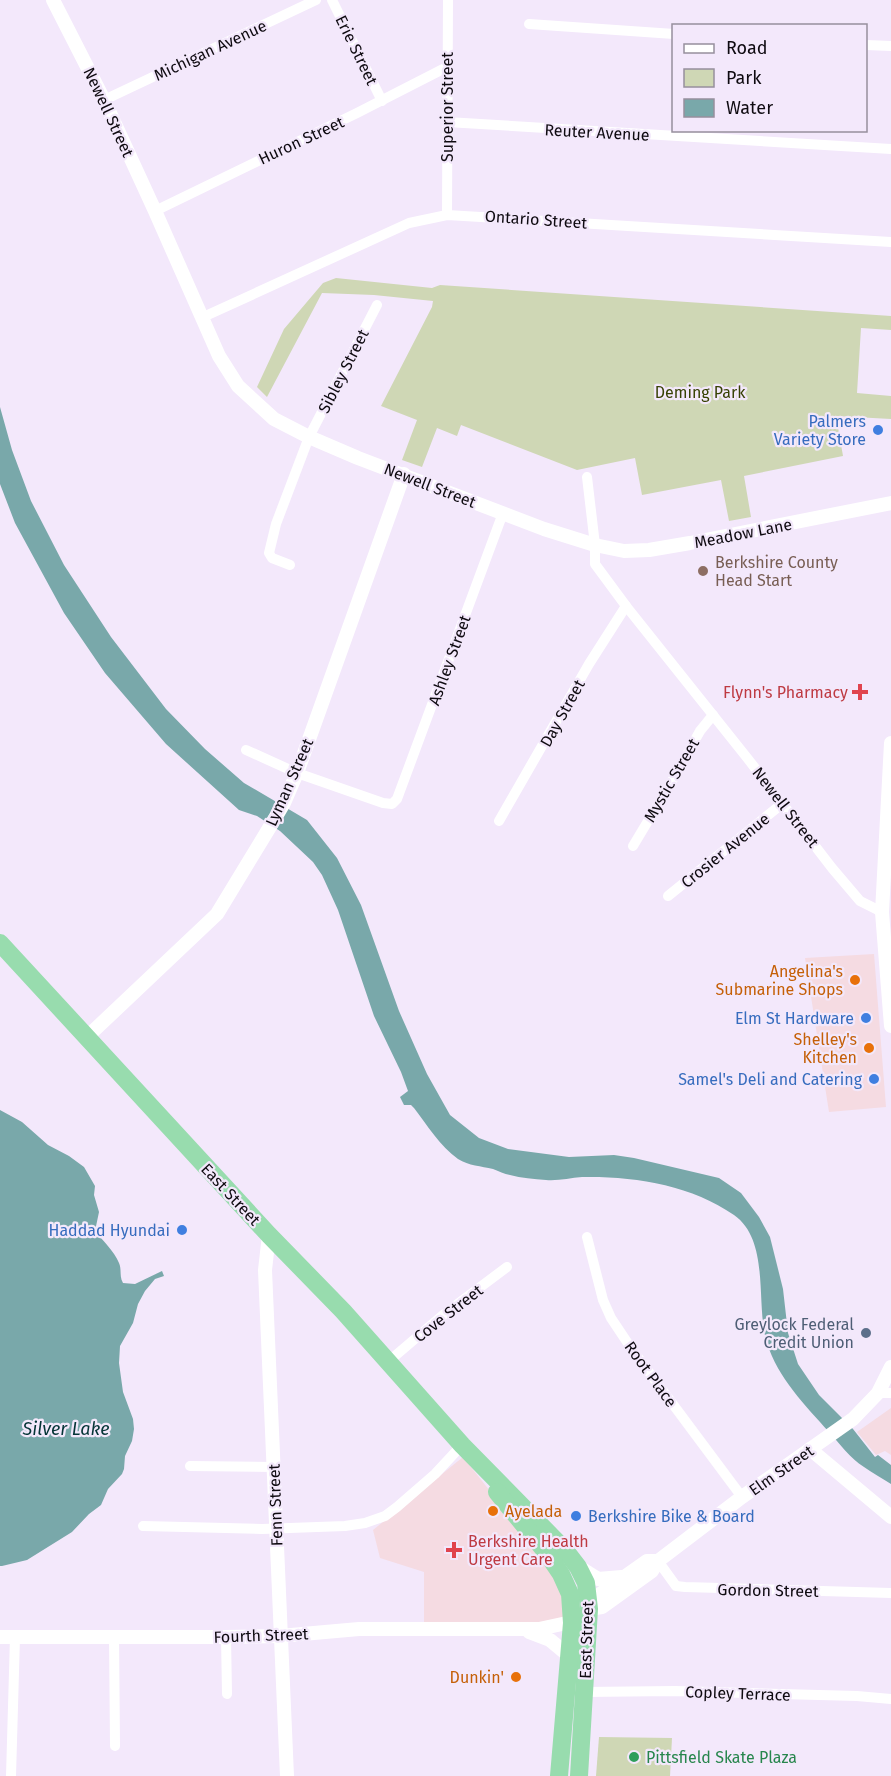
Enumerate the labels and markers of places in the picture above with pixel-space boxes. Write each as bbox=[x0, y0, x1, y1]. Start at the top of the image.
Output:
place label: Palmers Variety Store bbox=[774, 412, 866, 449]
marker: Palmers Variety Store bbox=[871, 423, 885, 437]
place label: Berkshire County Head Start bbox=[715, 553, 838, 590]
marker: Berkshire County Head Start bbox=[696, 564, 710, 578]
place label: Flynn's Pharmacy bbox=[723, 683, 848, 702]
marker: Flynn's Pharmacy bbox=[853, 685, 867, 699]
place label: Angelina's Submarine Shops bbox=[716, 962, 843, 999]
marker: Angelina's Submarine Shops bbox=[848, 973, 862, 987]
place label: Elm St Hardware bbox=[735, 1009, 854, 1028]
marker: Elm St Hardware bbox=[859, 1011, 873, 1025]
place label: Shelley's Kitchen bbox=[794, 1030, 857, 1067]
marker: Shelley's Kitchen bbox=[862, 1041, 876, 1055]
place label: Samel's Deli and Catering bbox=[678, 1070, 863, 1089]
marker: Samel's Deli and Catering bbox=[867, 1072, 881, 1086]
place label: Haddad Hyundai bbox=[49, 1221, 170, 1240]
marker: Haddad Hyundai bbox=[175, 1223, 189, 1237]
place label: Greylock Federal Credit Union bbox=[734, 1315, 854, 1352]
marker: Greylock Federal Credit Union bbox=[859, 1326, 873, 1340]
place label: Ayelada bbox=[505, 1502, 562, 1521]
marker: Ayelada bbox=[486, 1504, 500, 1518]
place label: Berkshire Bike & Board bbox=[588, 1507, 755, 1526]
marker: Berkshire Bike & Board bbox=[569, 1509, 583, 1523]
place label: Berkshire Health Urgent Care bbox=[468, 1532, 589, 1569]
marker: Berkshire Health Urgent Care bbox=[445, 1541, 463, 1559]
place label: Dunkin' bbox=[450, 1668, 504, 1687]
marker: Dunkin' bbox=[509, 1670, 523, 1684]
place label: Pittsfield Skate Plaza bbox=[646, 1748, 797, 1767]
marker: Pittsfield Skate Plaza bbox=[627, 1750, 641, 1764]

